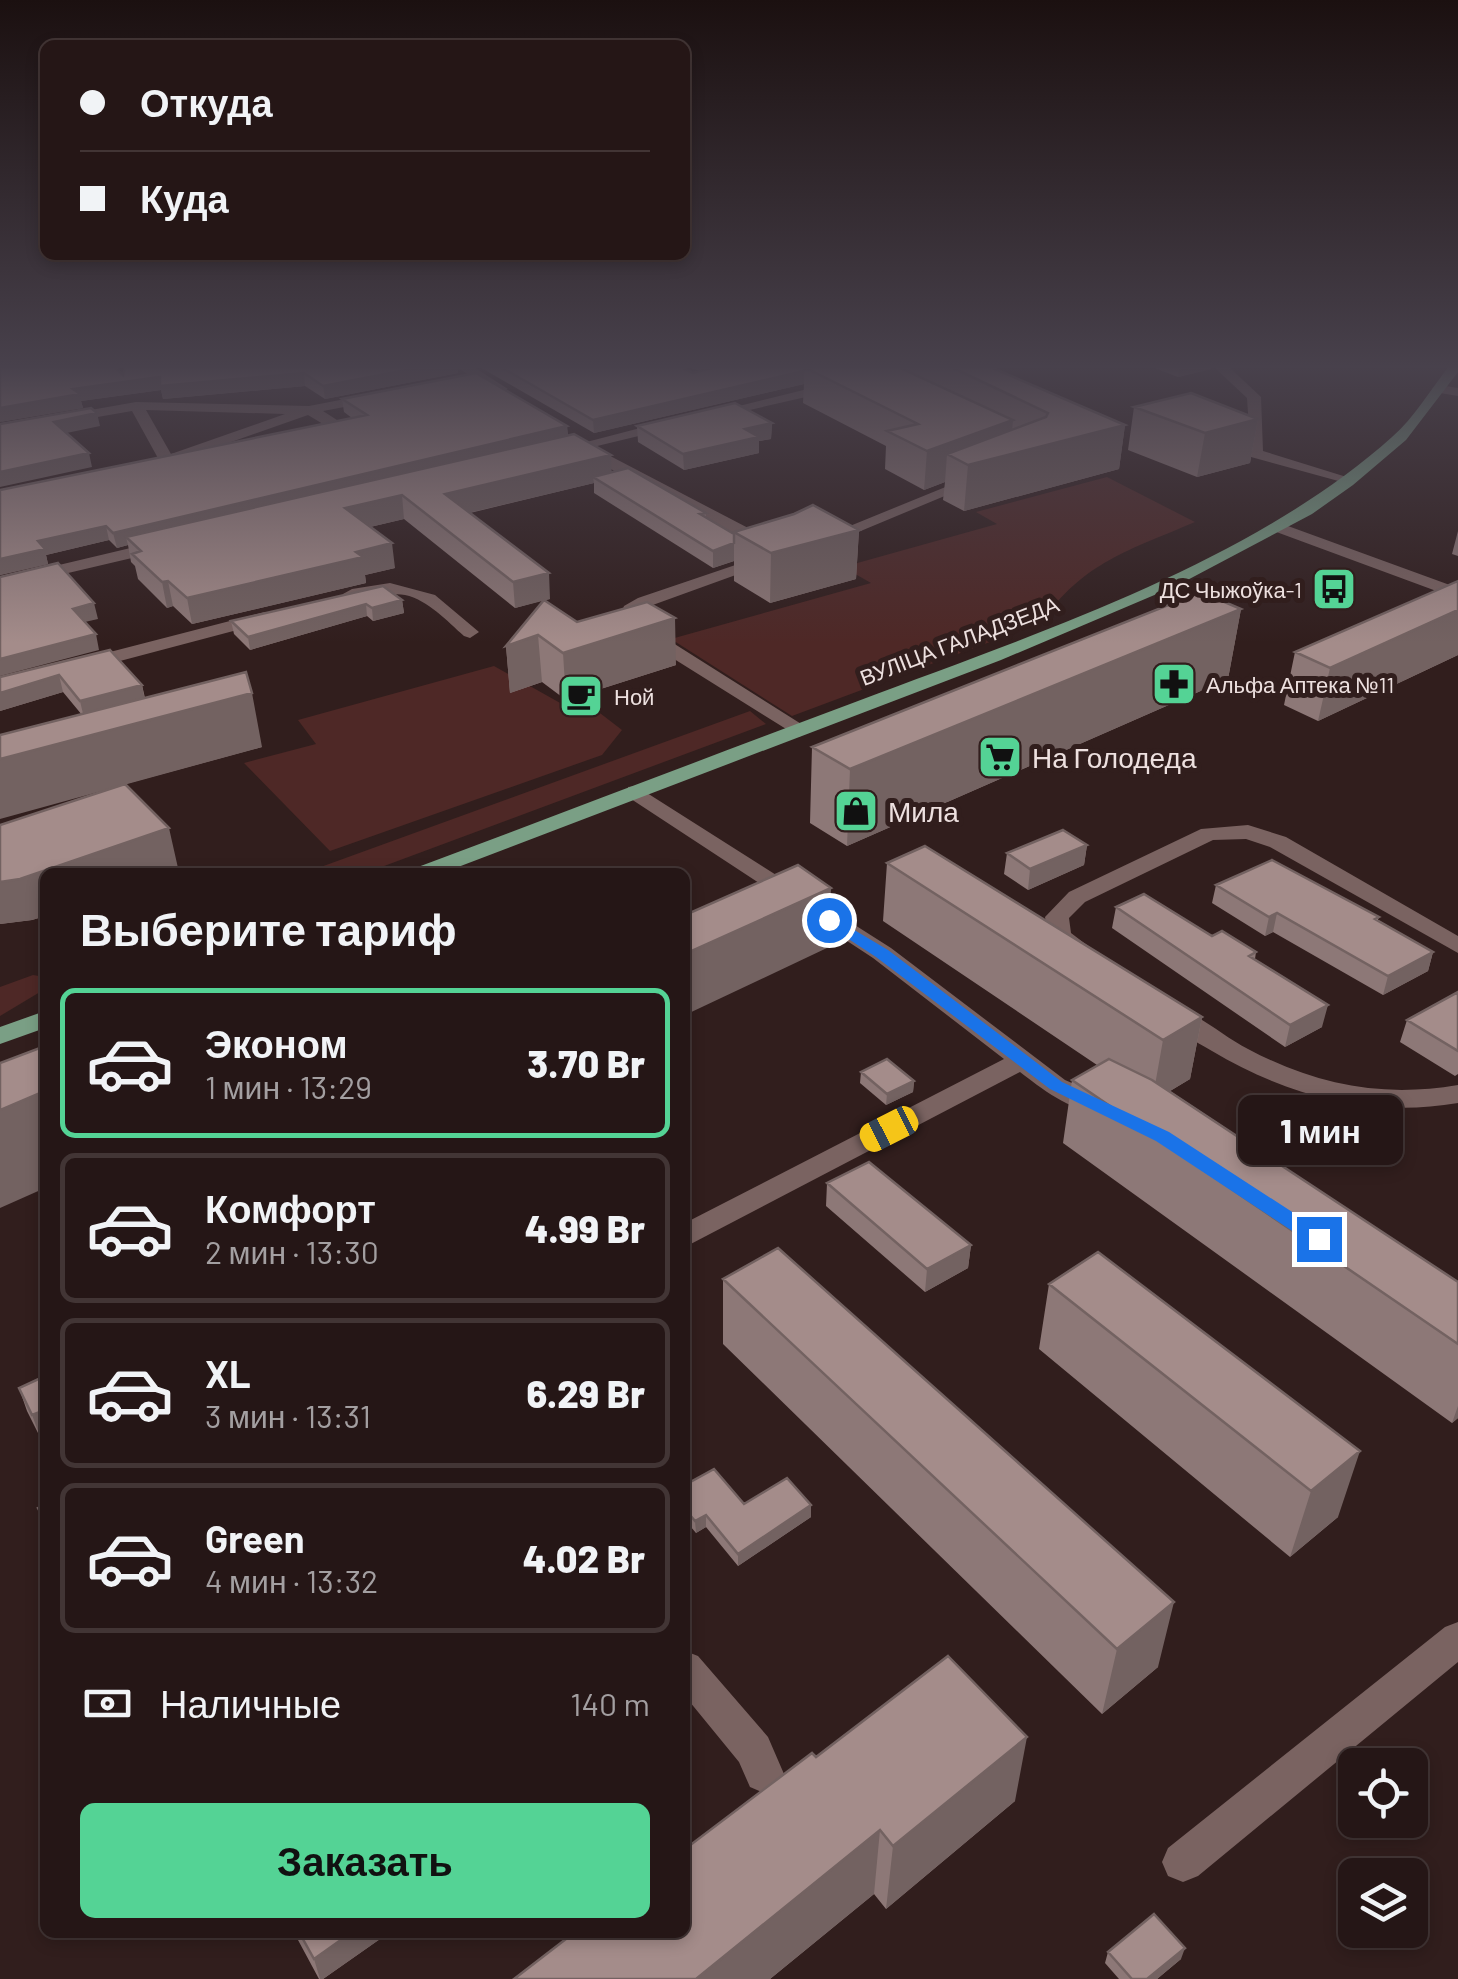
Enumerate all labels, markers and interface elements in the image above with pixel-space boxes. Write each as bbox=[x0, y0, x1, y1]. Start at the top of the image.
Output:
text: Откуда bbox=[140, 79, 273, 125]
text: Куда bbox=[140, 175, 229, 221]
bus stop icon: ДС Чыжоўка-1 bbox=[1311, 566, 1357, 612]
place label: ДС Чыжоўка-1 bbox=[1160, 576, 1302, 603]
street label: ВУЛІЦА ГАЛАДЗЕДА bbox=[856, 590, 1063, 691]
pharmacy icon: Альфа Аптека №11 bbox=[1151, 661, 1197, 707]
place label: Альфа Аптека №11 bbox=[1206, 671, 1394, 698]
cafe icon: Ной bbox=[558, 673, 604, 719]
place label: Ной bbox=[614, 683, 654, 709]
supermarket icon: На Голодеда bbox=[977, 734, 1023, 780]
place label: На Голодеда bbox=[1032, 740, 1197, 774]
shop icon: Мила bbox=[833, 788, 879, 834]
place label: Мила bbox=[888, 794, 959, 828]
route start bbox=[807, 898, 852, 943]
text: Выберите тариф bbox=[80, 901, 457, 955]
icon: car bbox=[85, 1018, 175, 1108]
text: Эконом bbox=[205, 1020, 348, 1066]
text: 3.70 Br bbox=[527, 1040, 645, 1086]
text: 1 мин · 13:29 bbox=[205, 1067, 372, 1105]
callout: 1 мин bbox=[1236, 1094, 1402, 1164]
car bbox=[855, 1102, 923, 1156]
text: 1 мин bbox=[1280, 1111, 1361, 1149]
icon: car bbox=[85, 1183, 175, 1273]
text: Комфорт bbox=[205, 1185, 376, 1231]
text: 4.99 Br bbox=[525, 1205, 645, 1251]
route end bbox=[1297, 1217, 1342, 1262]
text: 2 мин · 13:30 bbox=[205, 1232, 379, 1270]
icon: car bbox=[85, 1348, 175, 1438]
text: XL bbox=[205, 1350, 251, 1396]
text: 6.29 Br bbox=[526, 1370, 645, 1416]
text: 3 мин · 13:31 bbox=[205, 1396, 371, 1434]
icon: car bbox=[85, 1513, 175, 1603]
text: Green bbox=[205, 1515, 305, 1561]
text: 4.02 Br bbox=[523, 1535, 645, 1581]
text: 4 мин · 13:32 bbox=[205, 1561, 378, 1599]
icon: cash bbox=[80, 1676, 135, 1731]
text: Наличные bbox=[160, 1680, 341, 1726]
text: 140 m bbox=[570, 1684, 650, 1722]
map controls bbox=[1338, 1748, 1428, 1948]
button: locate bbox=[1338, 1748, 1428, 1838]
button: Заказать bbox=[80, 1803, 650, 1918]
button: layers bbox=[1338, 1858, 1428, 1948]

